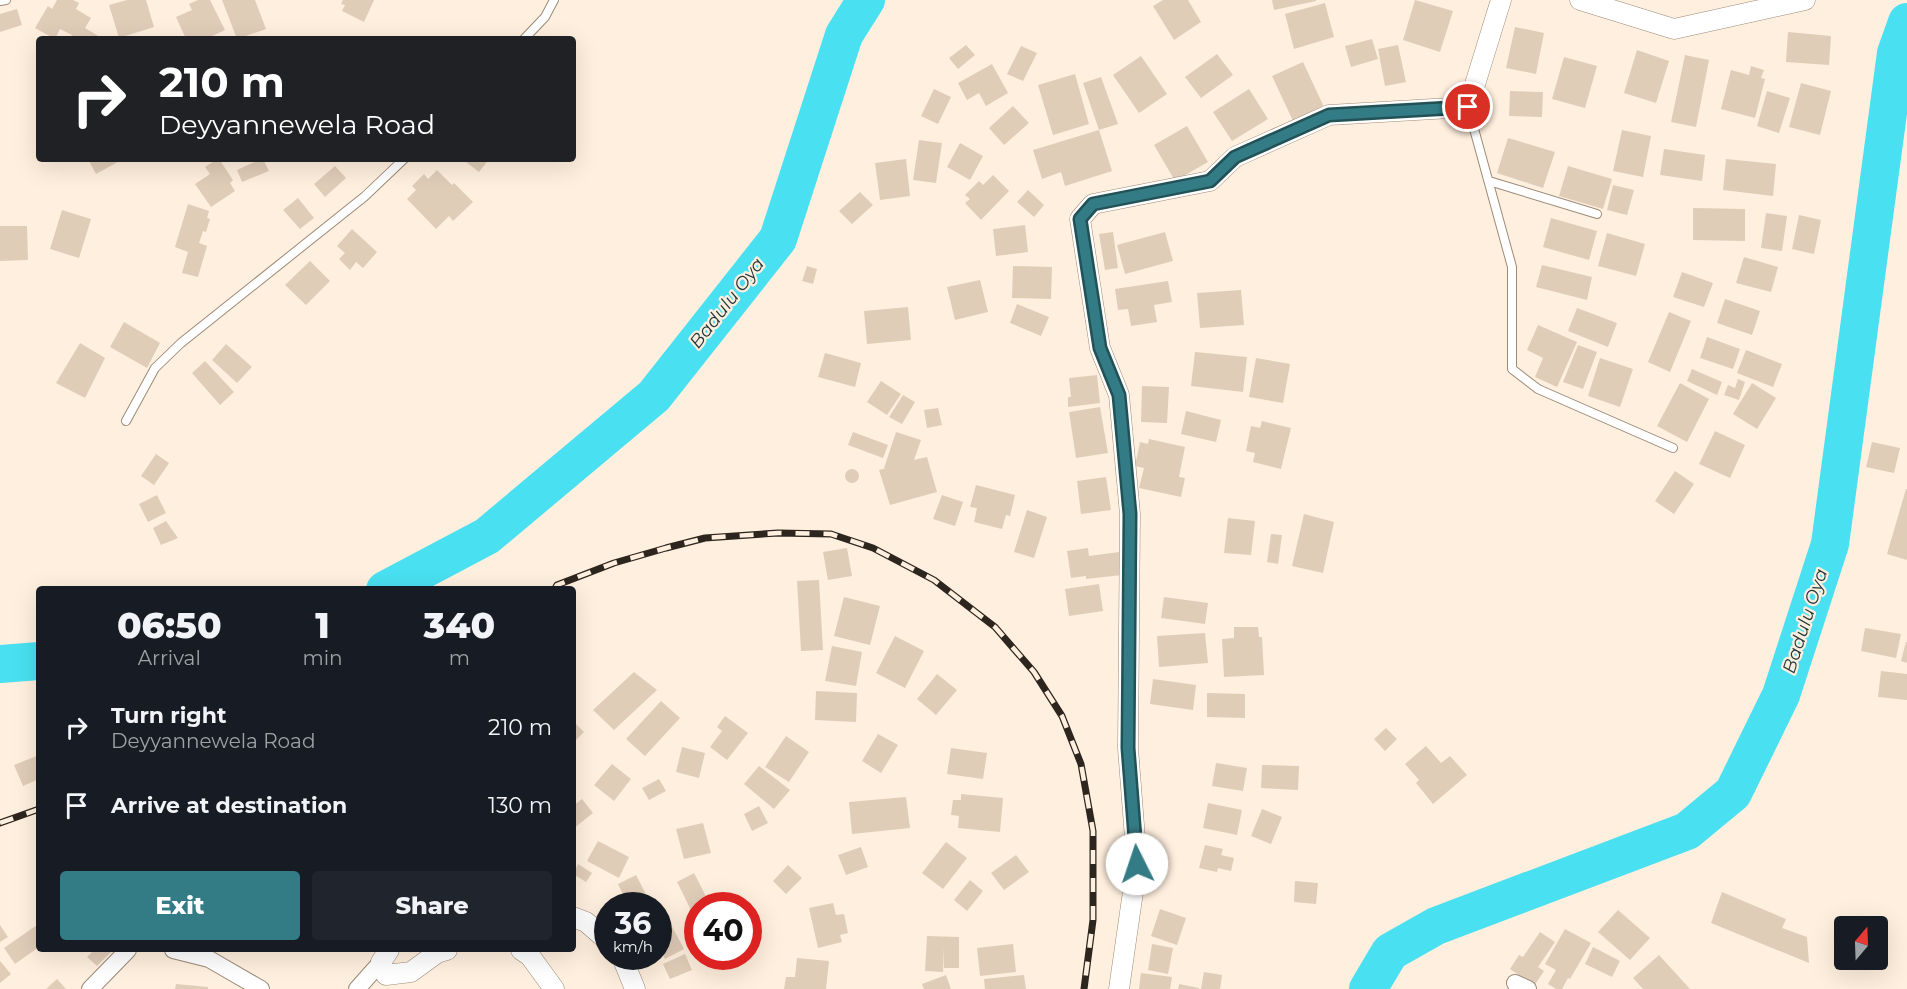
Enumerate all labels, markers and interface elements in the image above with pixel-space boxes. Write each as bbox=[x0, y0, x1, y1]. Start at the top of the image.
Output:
text: 210 m bbox=[159, 56, 285, 108]
icon: right bbox=[60, 60, 138, 138]
pin bbox=[1442, 81, 1493, 132]
icon: arrive bbox=[1451, 90, 1484, 123]
text: Deyyannewela Road bbox=[159, 108, 435, 141]
water label: Badulu Oya bbox=[685, 253, 769, 353]
water label: Badulu Oya bbox=[1778, 566, 1832, 676]
text: 06:50 bbox=[117, 603, 222, 647]
text: 1 bbox=[315, 603, 330, 647]
text: 340 bbox=[424, 603, 495, 647]
text: Arrival bbox=[138, 646, 201, 670]
text: min bbox=[303, 646, 343, 670]
text: m bbox=[449, 646, 470, 670]
text: Turn right bbox=[111, 702, 226, 729]
icon: right bbox=[60, 711, 93, 744]
text: 210 m bbox=[488, 714, 552, 741]
text: Deyyannewela Road bbox=[111, 729, 315, 753]
icon: arrive bbox=[60, 789, 93, 822]
text: Arrive at destination bbox=[111, 792, 347, 819]
text: 130 m bbox=[488, 792, 552, 819]
position arrow bbox=[1105, 832, 1169, 896]
button: Exit bbox=[60, 871, 300, 940]
button: Share bbox=[312, 871, 552, 940]
speed limit sign: 40 bbox=[684, 892, 762, 970]
text: 36 bbox=[615, 905, 651, 942]
north arrow bbox=[1834, 916, 1888, 970]
map controls bbox=[1834, 916, 1888, 970]
text: km/h bbox=[613, 937, 653, 956]

